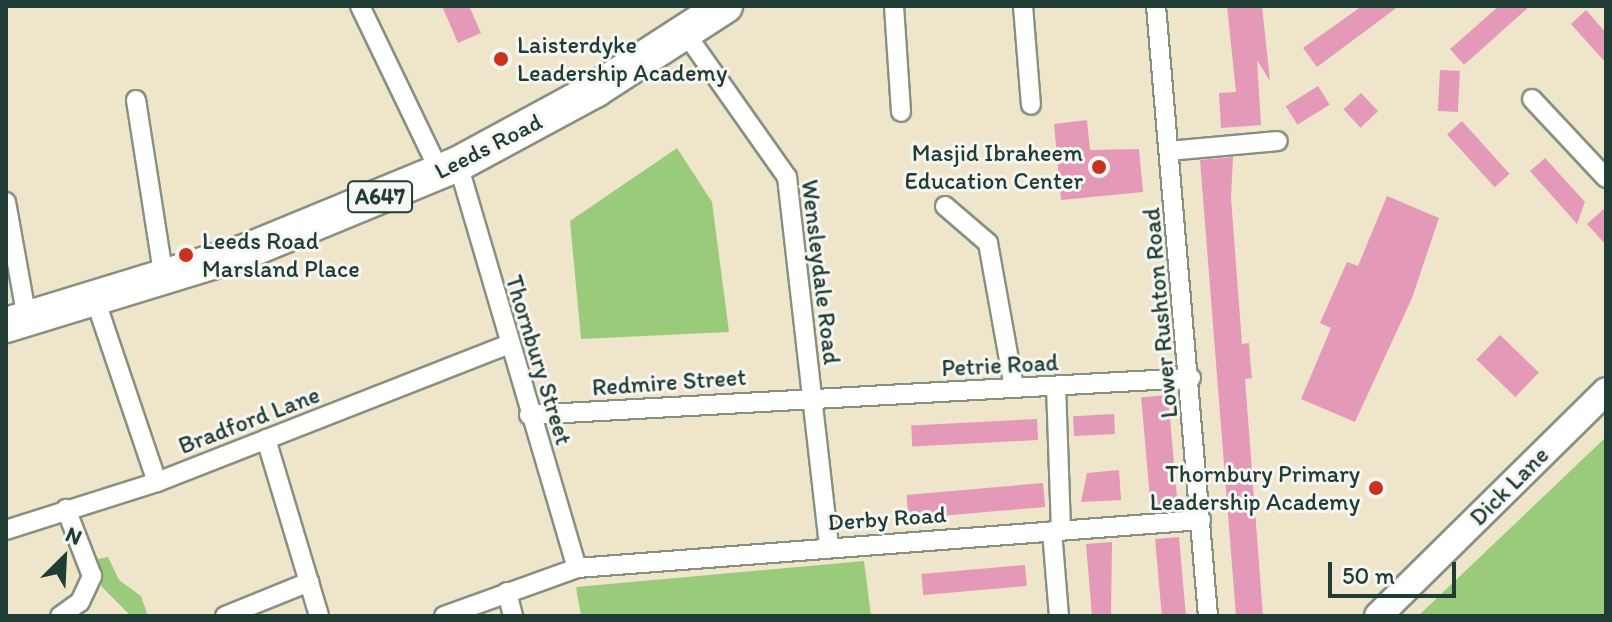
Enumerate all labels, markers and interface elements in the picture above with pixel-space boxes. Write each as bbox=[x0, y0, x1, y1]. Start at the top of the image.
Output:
place label: Laisterdyke Leadership Academy bbox=[517, 31, 728, 87]
marker: Laisterdyke Leadership Academy bbox=[492, 50, 510, 68]
street label: Leeds Road bbox=[430, 107, 546, 185]
place label: Masjid Ibraheem Education Center bbox=[904, 139, 1083, 195]
marker: Masjid Ibraheem Education Center bbox=[1090, 158, 1108, 176]
street label: Wensleydale Road bbox=[795, 178, 847, 366]
road number: A647 bbox=[346, 179, 414, 215]
street label: Lower Rushton Road bbox=[1137, 208, 1183, 418]
place label: Leeds Road Marsland Place bbox=[202, 227, 359, 283]
marker: Leeds Road Marsland Place bbox=[177, 246, 195, 264]
street label: Thornbury Street bbox=[499, 272, 579, 448]
street label: Petrie Road bbox=[941, 348, 1059, 382]
street label: Redmire Street bbox=[591, 362, 747, 402]
street label: Bradford Lane bbox=[174, 380, 324, 460]
street label: Dick Lane bbox=[1463, 440, 1555, 532]
place label: Thornbury Primary Leadership Academy bbox=[1149, 460, 1360, 516]
marker: Thornbury Primary Leadership Academy bbox=[1367, 479, 1385, 497]
street label: Derby Road bbox=[827, 500, 947, 536]
north arrow bbox=[24, 518, 104, 598]
text: N bbox=[62, 520, 86, 551]
scale bar bbox=[1332, 546, 1460, 596]
text: 50 m bbox=[1342, 561, 1395, 590]

